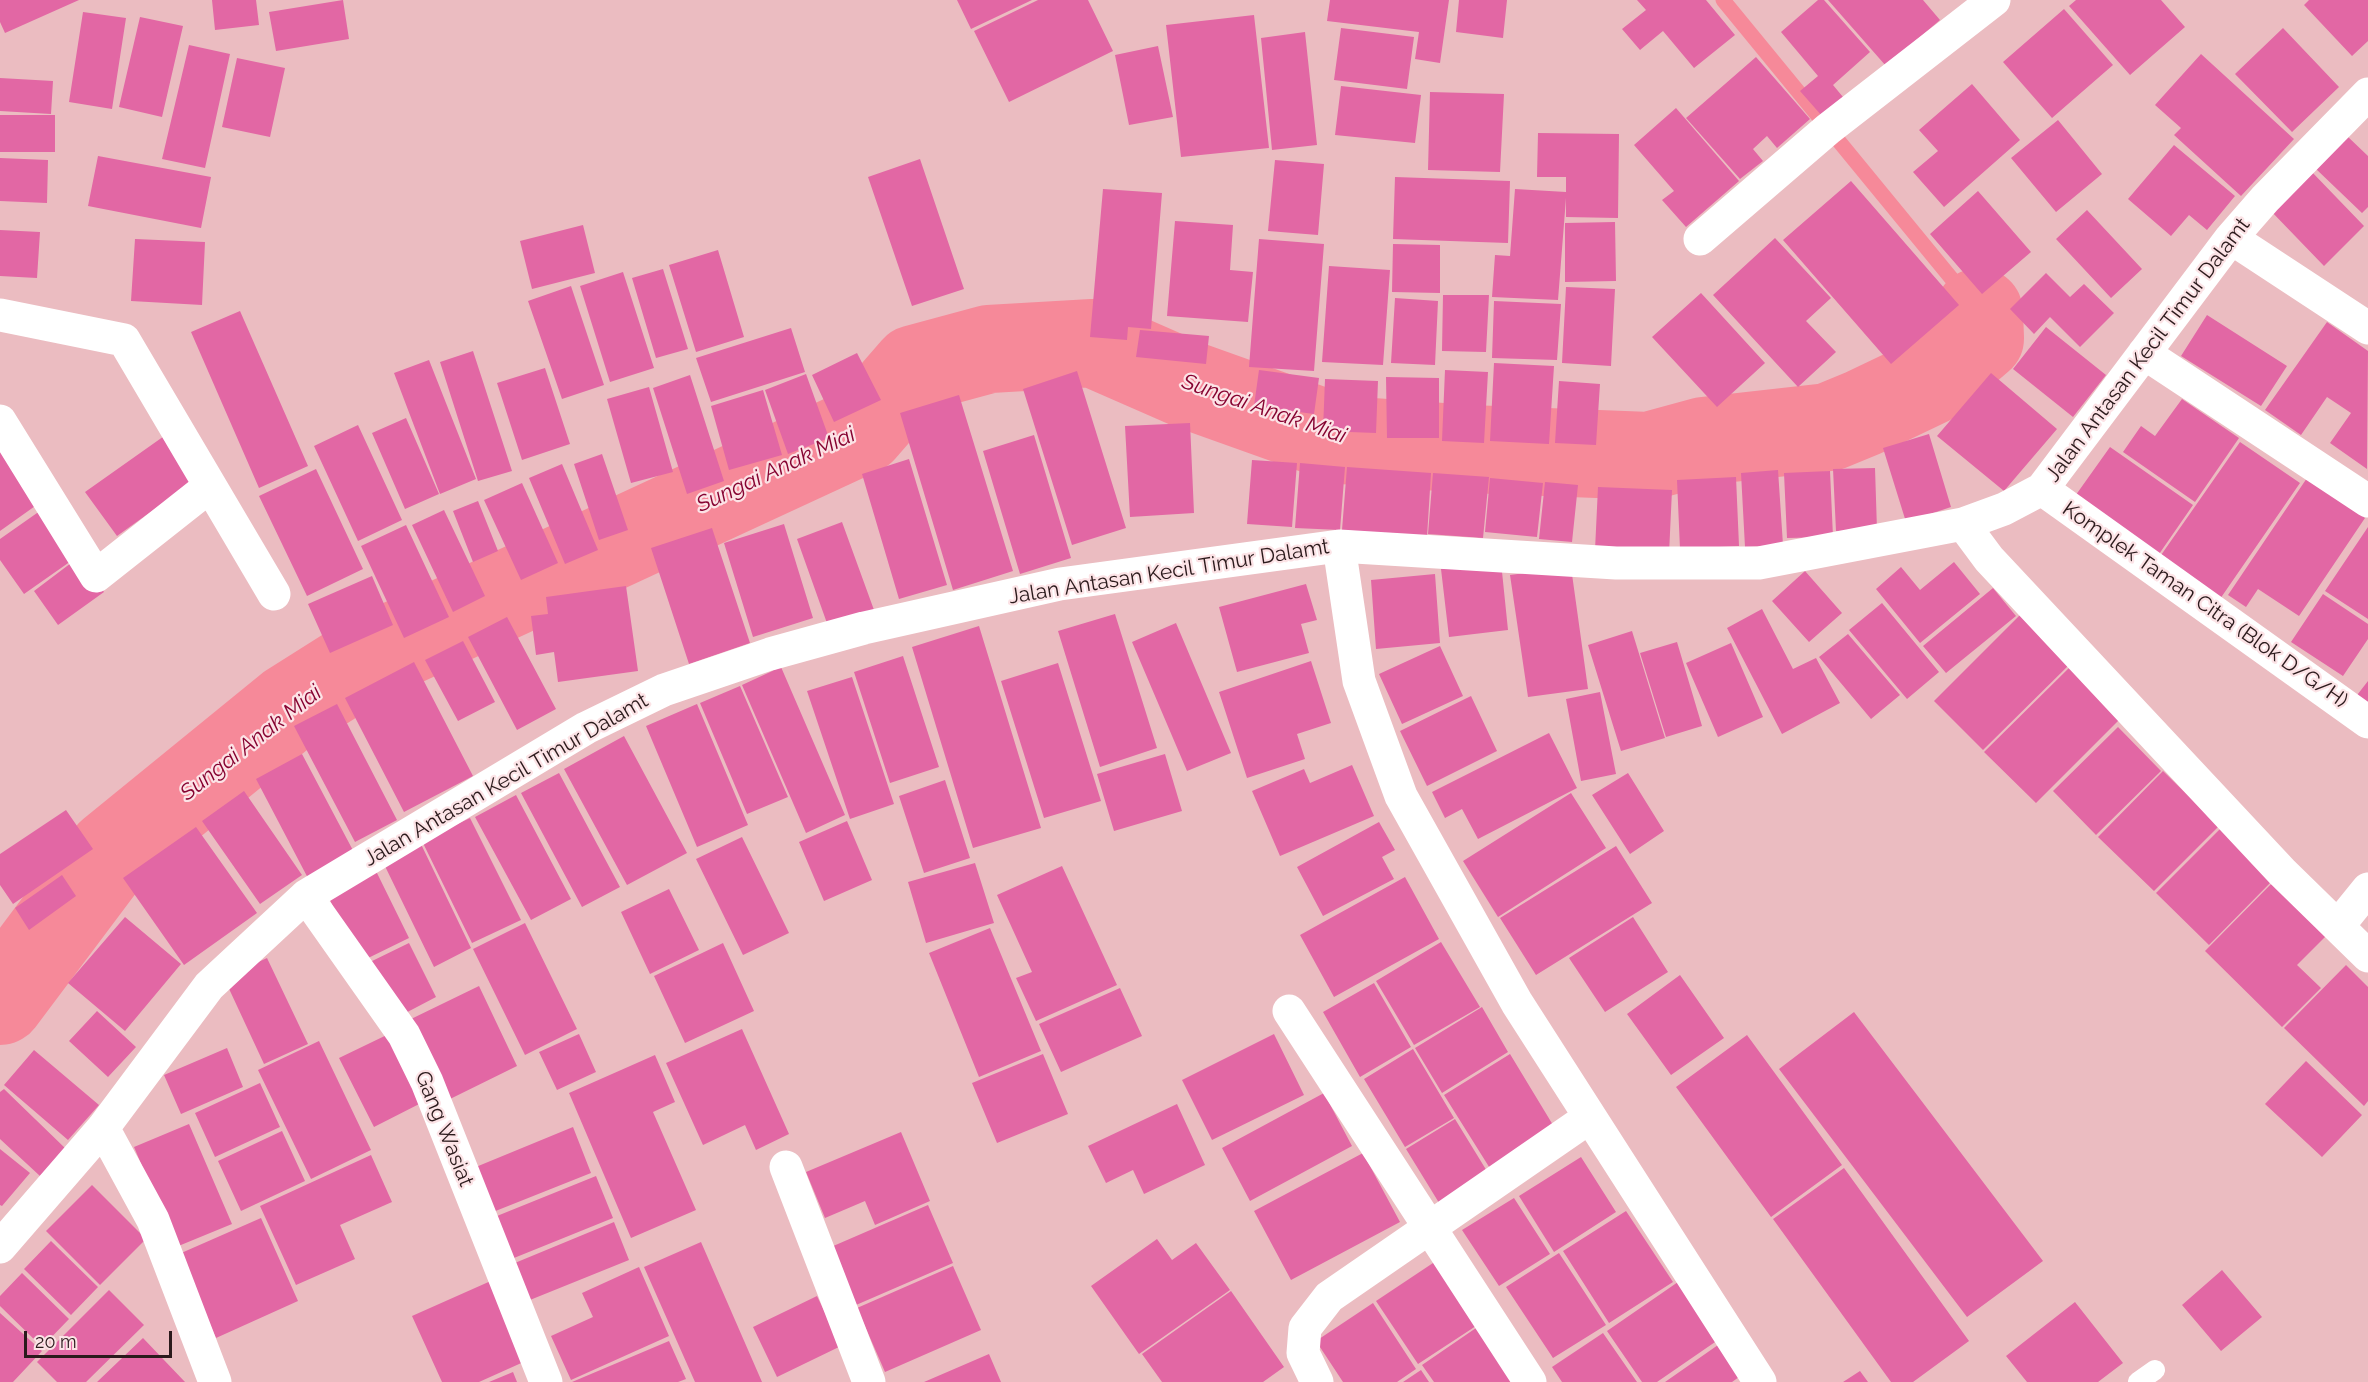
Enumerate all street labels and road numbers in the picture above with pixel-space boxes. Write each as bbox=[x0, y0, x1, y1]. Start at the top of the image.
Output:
street label: Jalan Antasan Kecil Timur Dalamt bbox=[2040, 213, 2256, 487]
street label: Komplek Taman Citra (Blok D/G/H) bbox=[2057, 496, 2353, 714]
street label: Jalan Antasan Kecil Timur Dalamt bbox=[1007, 534, 1331, 610]
street label: Jalan Antasan Kecil Timur Dalamt bbox=[359, 688, 653, 872]
street label: Gang Wasiat bbox=[409, 1068, 479, 1190]

